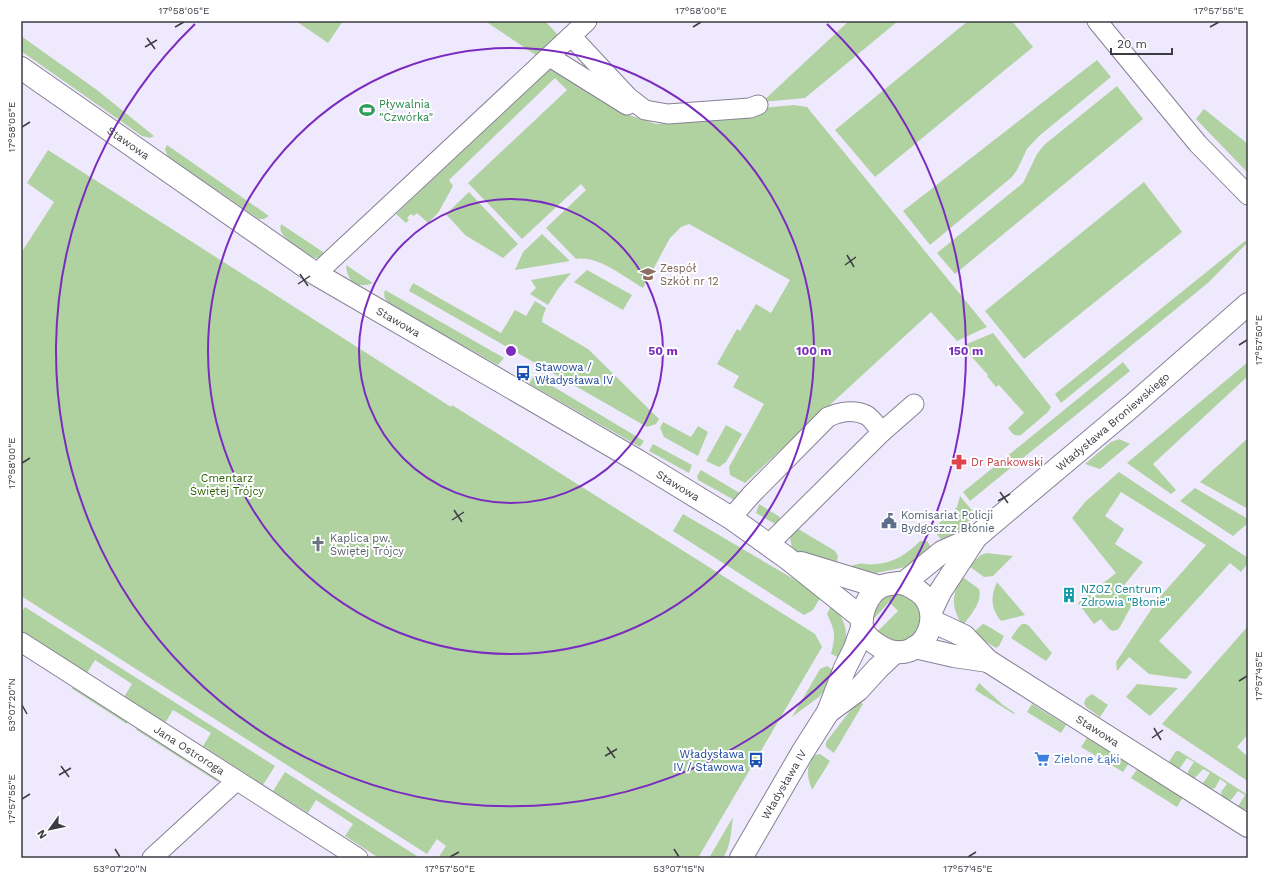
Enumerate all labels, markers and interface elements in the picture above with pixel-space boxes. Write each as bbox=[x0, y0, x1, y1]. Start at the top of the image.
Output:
text: 17°58'05"E bbox=[159, 5, 209, 16]
text: 17°58'00"E bbox=[675, 5, 727, 16]
text: 17°57'55"E bbox=[1194, 5, 1244, 16]
scale bar bbox=[1111, 30, 1172, 56]
text: 20 m bbox=[1117, 37, 1147, 51]
place label: Pływalnia "Czwórka" bbox=[379, 98, 433, 124]
sports icon: Pływalnia "Czwórka" bbox=[358, 101, 376, 119]
text: 17°58'05"E bbox=[6, 102, 17, 152]
street label: Stawowa bbox=[105, 124, 152, 162]
place label: Zespół Szkół nr 12 bbox=[660, 262, 719, 288]
school or university icon: Zespół Szkół nr 12 bbox=[639, 265, 657, 283]
street label: Stawowa bbox=[374, 304, 423, 340]
text: 17°57'50"E bbox=[1253, 315, 1264, 365]
centre of rings bbox=[504, 344, 518, 358]
text: 50 m bbox=[648, 344, 678, 358]
text: 100 m bbox=[796, 344, 832, 358]
text: 150 m bbox=[949, 344, 983, 358]
place label: Stawowa / Władysława IV bbox=[535, 361, 613, 387]
bus stop icon: Stawowa / Władysława IV bbox=[514, 364, 532, 382]
street label: Władysława Broniewskiego bbox=[1053, 370, 1172, 474]
text: 17°58'00"E bbox=[6, 437, 17, 489]
pharmacy icon: Dr Pankowski bbox=[950, 453, 968, 471]
place label: Dr Pankowski bbox=[971, 456, 1043, 469]
street label: Stawowa bbox=[654, 467, 702, 504]
park label: Cmentarz Świętej Trójcy bbox=[190, 472, 264, 498]
place label: Komisariat Policji Bydgoszcz Błonie bbox=[901, 509, 995, 535]
public building icon: Komisariat Policji Bydgoszcz Błonie bbox=[880, 512, 898, 530]
place label: Kaplica pw. Świętej Trójcy bbox=[330, 532, 404, 558]
church icon: Kaplica pw. Świętej Trójcy bbox=[309, 535, 327, 553]
place label: NZOZ Centrum Zdrowia "Błonie" bbox=[1081, 583, 1170, 609]
building icon: NZOZ Centrum Zdrowia "Błonie" bbox=[1060, 586, 1078, 604]
text: 17°57'45"E bbox=[1253, 651, 1264, 701]
text: 53°07'20"N bbox=[6, 678, 17, 732]
street label: Stawowa bbox=[1074, 712, 1122, 749]
street label: Jana Ostroroga bbox=[152, 722, 227, 777]
street label: Władysława IV bbox=[758, 747, 809, 822]
place label: Władysława IV / Stawowa bbox=[673, 748, 744, 774]
supermarket icon: Zielone Łąki bbox=[1033, 750, 1051, 768]
bus stop icon: Władysława IV / Stawowa bbox=[747, 751, 765, 769]
place label: Zielone Łąki bbox=[1054, 753, 1119, 766]
text: 17°57'55"E bbox=[6, 774, 17, 824]
north arrow bbox=[30, 809, 70, 849]
text: N bbox=[34, 827, 50, 841]
text: 53°07'20"N bbox=[93, 863, 147, 874]
text: 17°57'50"E bbox=[425, 863, 475, 874]
text: 53°07'15"N bbox=[653, 863, 705, 874]
text: 17°57'45"E bbox=[943, 863, 993, 874]

